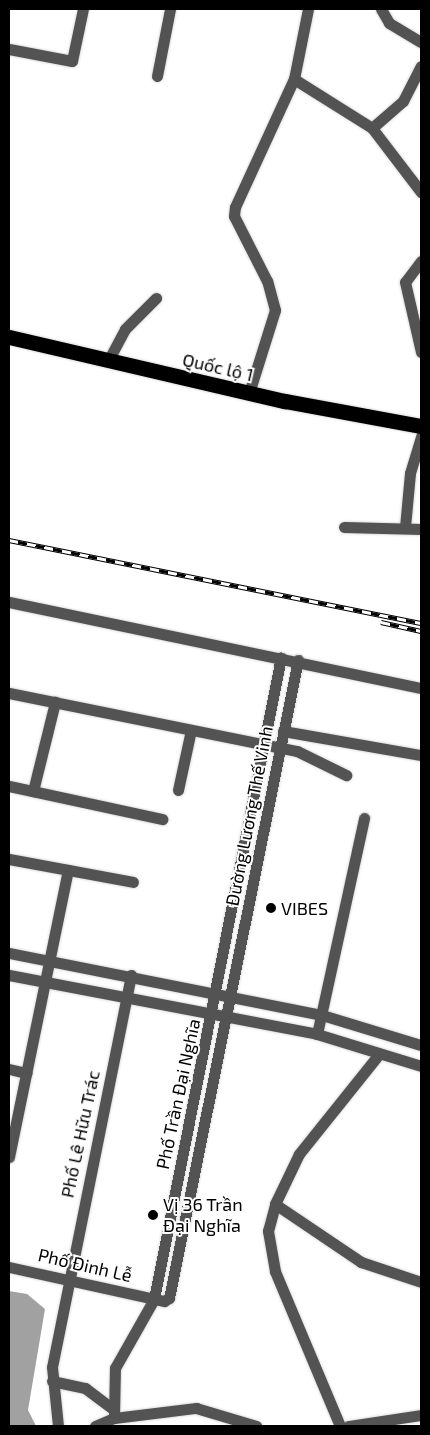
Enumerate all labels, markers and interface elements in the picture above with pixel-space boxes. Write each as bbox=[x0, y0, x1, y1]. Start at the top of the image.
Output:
street label: Quốc lộ 1 bbox=[180, 348, 256, 386]
street label: Đường Lương Thế Vinh bbox=[221, 724, 277, 908]
place label: VIBES bbox=[281, 897, 328, 919]
marker: VIBES bbox=[265, 902, 277, 914]
street label: Phố Trần Đại Nghĩa bbox=[151, 1017, 205, 1171]
street label: Phố Lê Hữu Trác bbox=[56, 1068, 104, 1200]
place label: Vị 36 Trần Đại Nghĩa bbox=[163, 1194, 243, 1236]
marker: Vị 36 Trần Đại Nghĩa bbox=[147, 1209, 159, 1221]
street label: Phố Đinh Lễ bbox=[36, 1244, 134, 1286]

